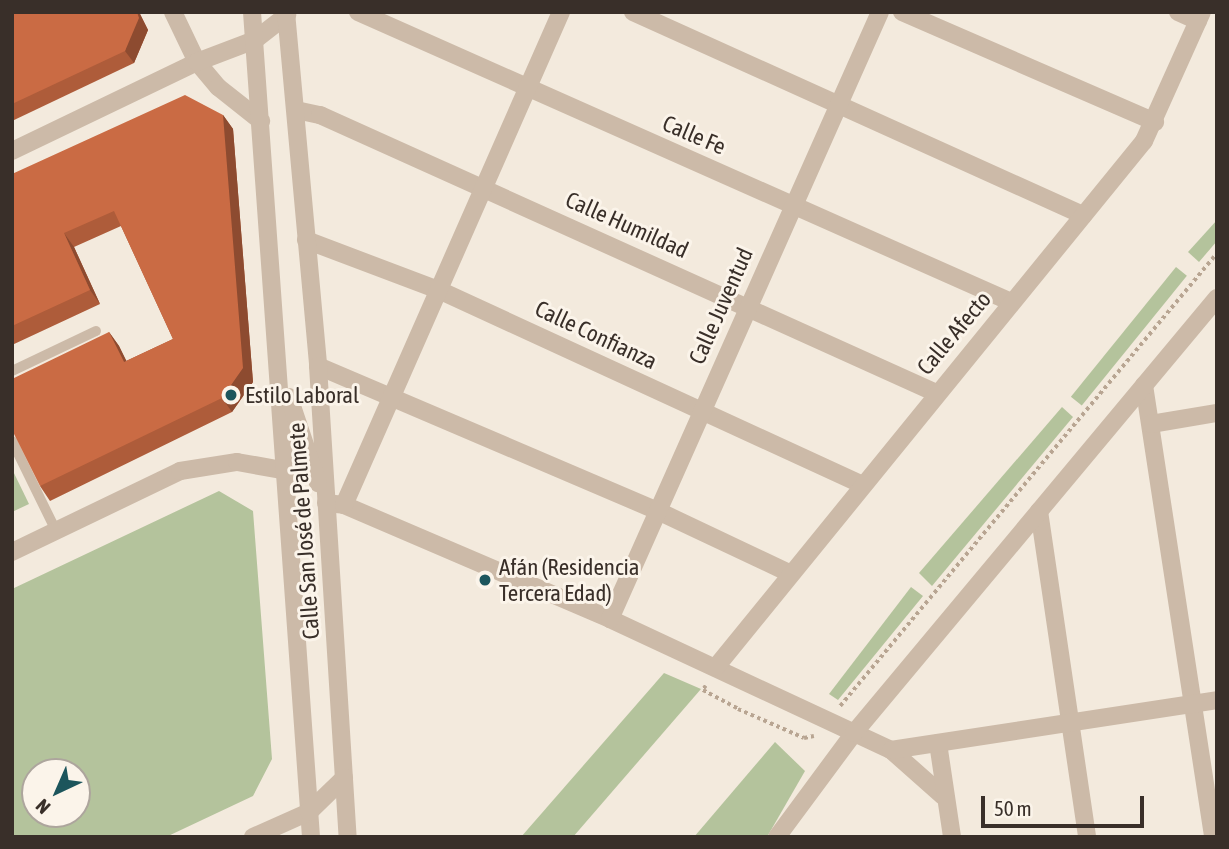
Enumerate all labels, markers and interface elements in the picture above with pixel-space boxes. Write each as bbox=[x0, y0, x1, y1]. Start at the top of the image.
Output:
street label: Calle Fe bbox=[658, 109, 730, 161]
street label: Calle Humildad bbox=[561, 186, 693, 264]
street label: Calle Juventud bbox=[683, 243, 759, 369]
street label: Calle Afecto bbox=[911, 286, 997, 380]
street label: Calle Confianza bbox=[531, 295, 661, 375]
place label: Estilo Laboral bbox=[245, 381, 359, 409]
marker: Estilo Laboral bbox=[223, 387, 239, 403]
street label: Calle San José de Palmete bbox=[283, 422, 325, 640]
place label: Afán (Residencia Tercera Edad) bbox=[499, 553, 639, 607]
marker: Afán (Residencia Tercera Edad) bbox=[477, 572, 493, 588]
north arrow bbox=[21, 758, 91, 828]
scale bar bbox=[984, 782, 1147, 826]
text: N bbox=[31, 795, 54, 818]
text: 50 m bbox=[994, 796, 1032, 820]

